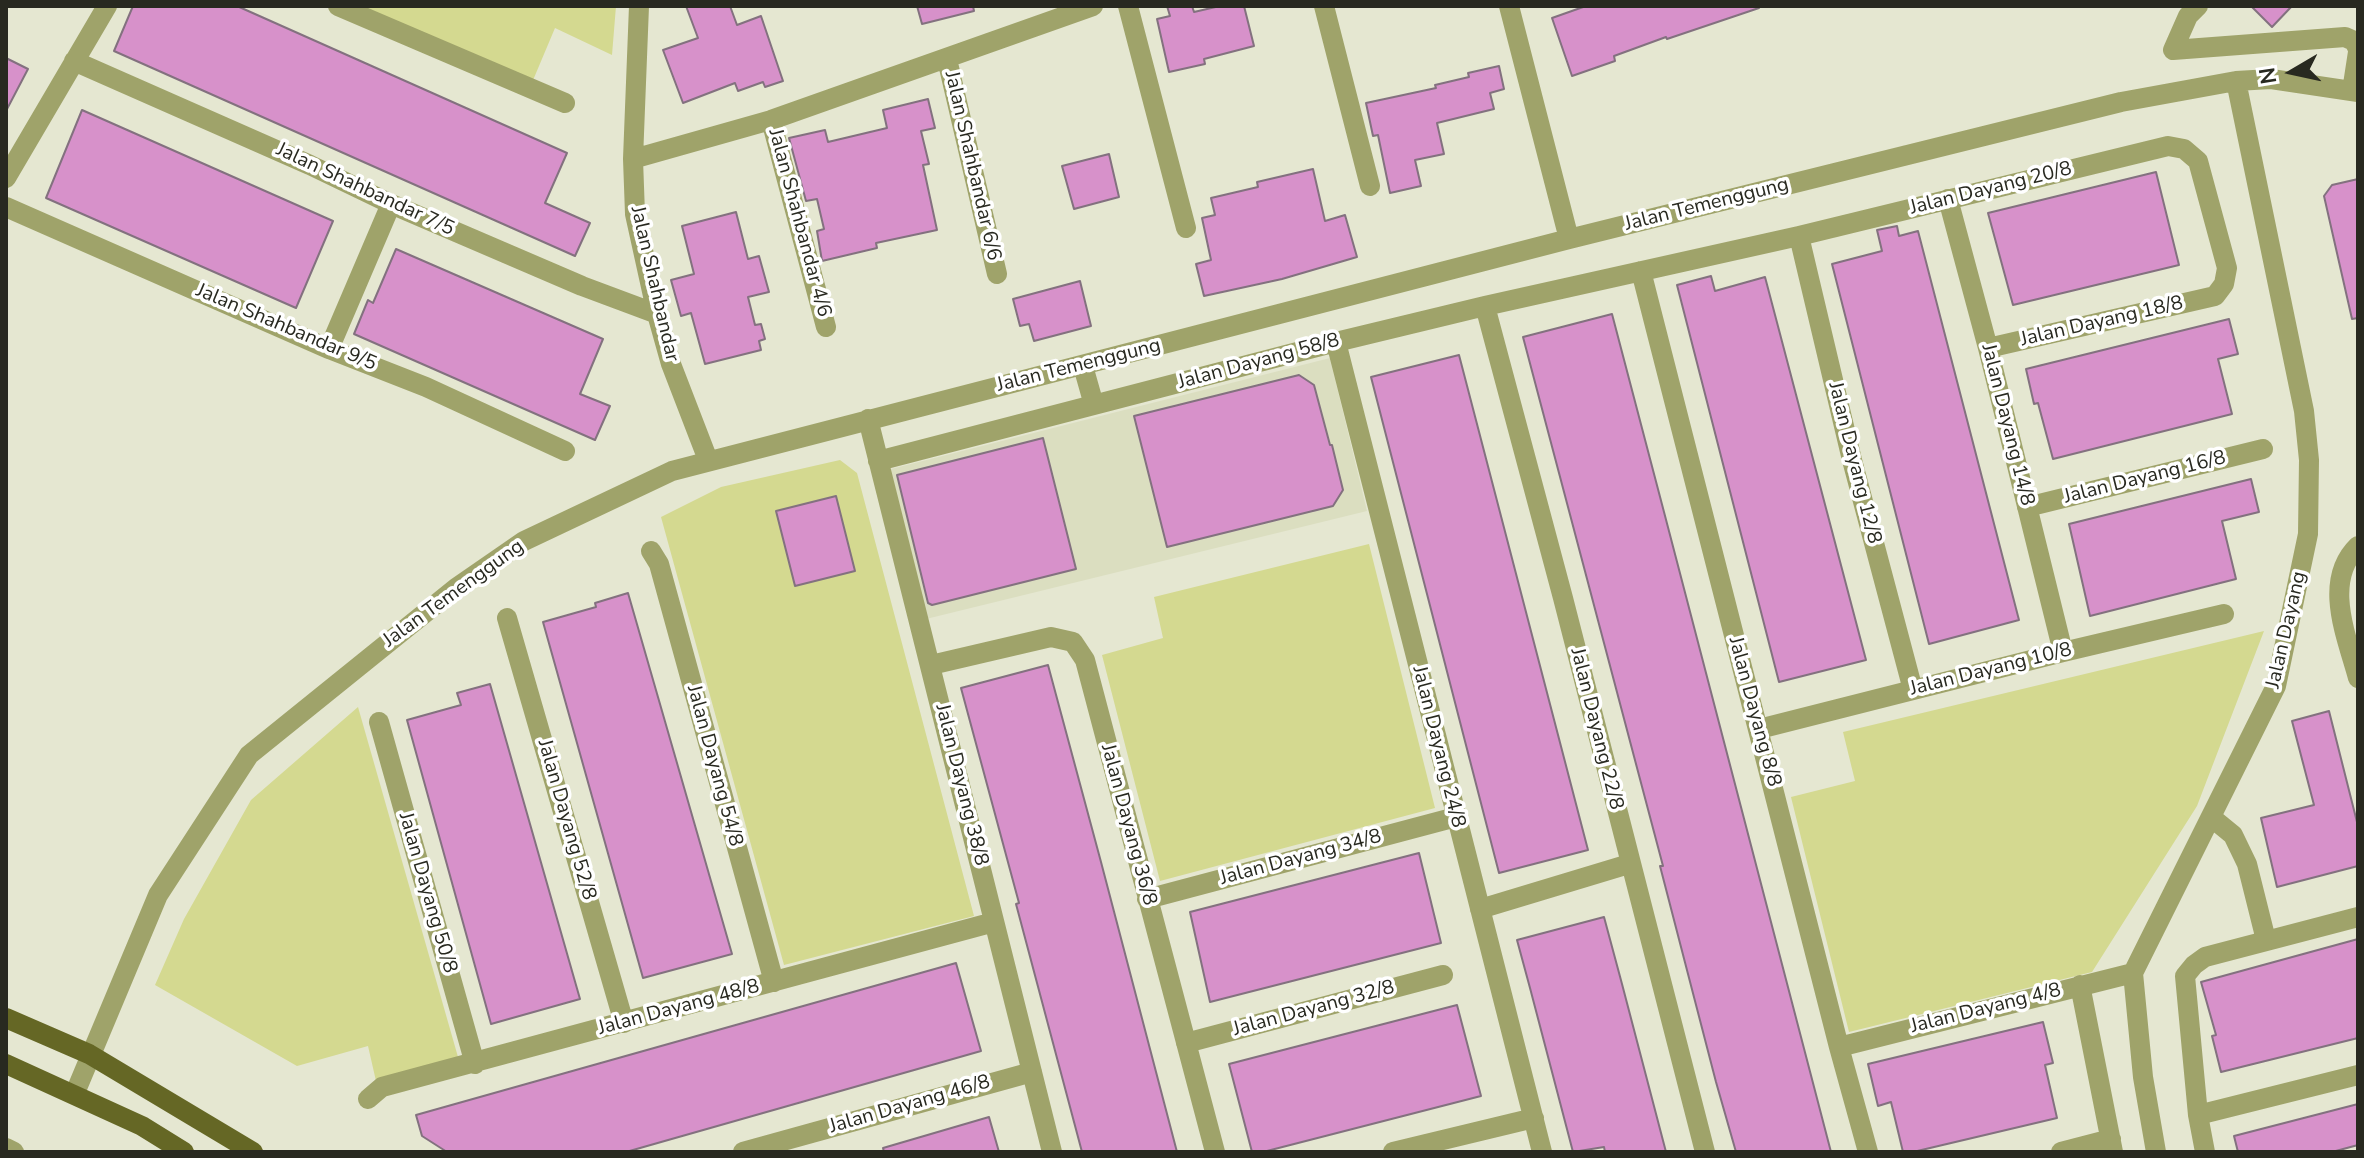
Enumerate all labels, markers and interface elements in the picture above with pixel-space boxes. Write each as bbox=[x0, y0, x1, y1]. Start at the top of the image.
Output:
north arrow bbox=[2252, 32, 2332, 112]
text: N bbox=[2252, 65, 2284, 86]
street label: Jalan Shahbandar 6/6 bbox=[939, 69, 1005, 263]
street label: Jalan Shahbandar 4/6 bbox=[762, 126, 836, 320]
street label: Jalan Shahbandar 7/5 bbox=[272, 138, 458, 242]
street label: Jalan Dayang 20/8 bbox=[1908, 157, 2074, 221]
street label: Jalan Temenggung bbox=[1623, 173, 1791, 237]
street label: Jalan Shahbandar bbox=[624, 204, 684, 364]
street label: Jalan Shahbandar 9/5 bbox=[192, 279, 380, 377]
street label: Jalan Dayang 18/8 bbox=[2018, 292, 2186, 352]
street label: Jalan Dayang 58/8 bbox=[1176, 329, 1342, 395]
street label: Jalan Temenggung bbox=[995, 334, 1163, 398]
street label: Jalan Dayang 14/8 bbox=[1975, 342, 2039, 508]
street label: Jalan Dayang 12/8 bbox=[1822, 380, 1886, 546]
street label: Jalan Dayang 16/8 bbox=[2062, 446, 2228, 510]
street label: Jalan Temenggung bbox=[379, 535, 529, 653]
street label: Jalan Dayang bbox=[2262, 569, 2312, 691]
street label: Jalan Dayang 8/8 bbox=[1722, 635, 1786, 789]
street label: Jalan Dayang 10/8 bbox=[1908, 638, 2074, 702]
street label: Jalan Dayang 22/8 bbox=[1564, 646, 1628, 812]
street label: Jalan Dayang 24/8 bbox=[1406, 664, 1470, 830]
street label: Jalan Dayang 54/8 bbox=[681, 683, 747, 849]
street label: Jalan Dayang 38/8 bbox=[929, 702, 993, 868]
street label: Jalan Dayang 52/8 bbox=[532, 737, 600, 903]
street label: Jalan Dayang 36/8 bbox=[1095, 742, 1161, 908]
street label: Jalan Dayang 50/8 bbox=[393, 810, 461, 976]
street label: Jalan Dayang 34/8 bbox=[1218, 825, 1384, 891]
street label: Jalan Dayang 48/8 bbox=[596, 975, 762, 1041]
street label: Jalan Dayang 32/8 bbox=[1231, 976, 1397, 1042]
street label: Jalan Dayang 4/8 bbox=[1908, 979, 2064, 1039]
street label: Jalan Dayang 46/8 bbox=[827, 1071, 993, 1139]

